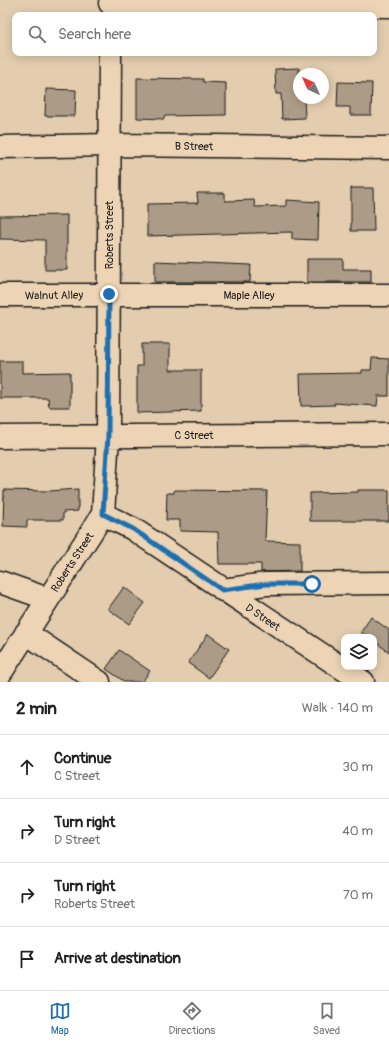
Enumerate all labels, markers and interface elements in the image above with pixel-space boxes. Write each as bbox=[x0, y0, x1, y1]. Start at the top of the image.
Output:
search box bbox=[12, 12, 377, 56]
icon: search bbox=[26, 23, 48, 45]
text: Search here bbox=[58, 25, 131, 44]
north arrow bbox=[293, 68, 329, 104]
street label: B Street bbox=[175, 140, 214, 153]
street label: Roberts Street bbox=[103, 200, 116, 269]
route end bbox=[100, 285, 118, 303]
street label: Walnut Alley bbox=[25, 288, 84, 303]
street label: Maple Alley bbox=[223, 289, 275, 302]
street label: C Street bbox=[174, 429, 214, 442]
street label: Roberts Street bbox=[48, 529, 97, 595]
route start bbox=[303, 575, 321, 593]
street label: D Street bbox=[243, 601, 283, 634]
map controls bbox=[341, 634, 377, 670]
button: layers bbox=[341, 634, 377, 670]
text: 2 min bbox=[16, 698, 57, 719]
text: Walk · 140 m bbox=[302, 700, 373, 716]
text: Continue bbox=[54, 749, 112, 768]
icon: ahead bbox=[16, 756, 38, 778]
text: 30 m bbox=[343, 759, 373, 775]
text: C Street bbox=[54, 768, 100, 784]
text: Turn right bbox=[54, 813, 115, 832]
icon: right bbox=[16, 820, 38, 842]
text: 40 m bbox=[342, 823, 373, 839]
text: D Street bbox=[54, 832, 100, 848]
text: Turn right bbox=[54, 877, 115, 896]
icon: right bbox=[16, 884, 38, 906]
text: 70 m bbox=[343, 887, 373, 903]
text: Roberts Street bbox=[54, 896, 135, 912]
icon: arrive bbox=[16, 948, 38, 970]
text: Arrive at destination bbox=[54, 949, 181, 968]
tab: Map bbox=[49, 1000, 71, 1037]
tab: Directions bbox=[169, 1000, 215, 1037]
tab: Saved bbox=[313, 1000, 340, 1037]

